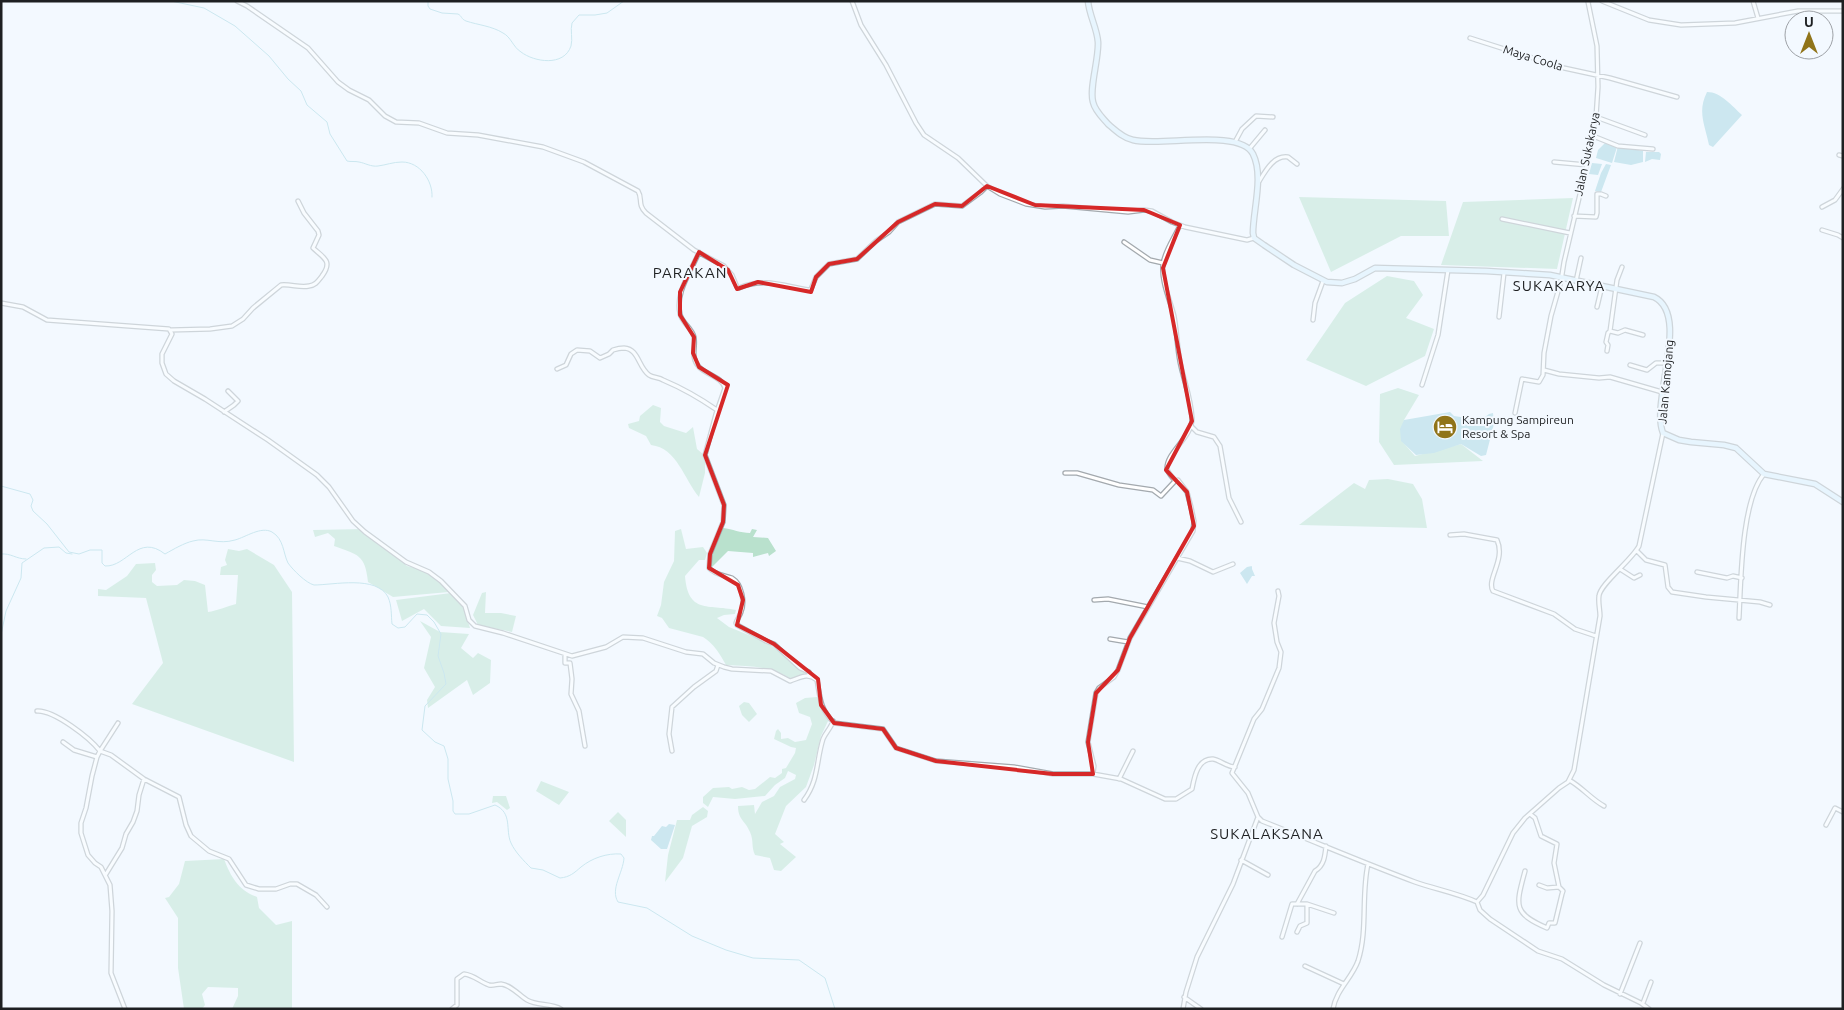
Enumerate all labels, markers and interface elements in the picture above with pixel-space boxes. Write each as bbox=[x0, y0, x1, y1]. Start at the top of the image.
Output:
north arrow bbox=[1784, 10, 1834, 60]
text: U bbox=[1804, 14, 1814, 30]
street label: Maya Coola bbox=[1502, 42, 1565, 73]
street label: Jalan Sukakarya bbox=[1571, 111, 1602, 197]
district label: PARAKAN bbox=[653, 264, 727, 281]
district label: SUKAKARYA bbox=[1513, 277, 1605, 294]
street label: Jalan Kamojang bbox=[1655, 339, 1676, 425]
place label: Kampung Sampireun Resort & Spa bbox=[1462, 413, 1574, 440]
hotel icon: Kampung Sampireun Resort & Spa bbox=[1432, 414, 1458, 440]
district label: SUKALAKSANA bbox=[1210, 825, 1324, 842]

